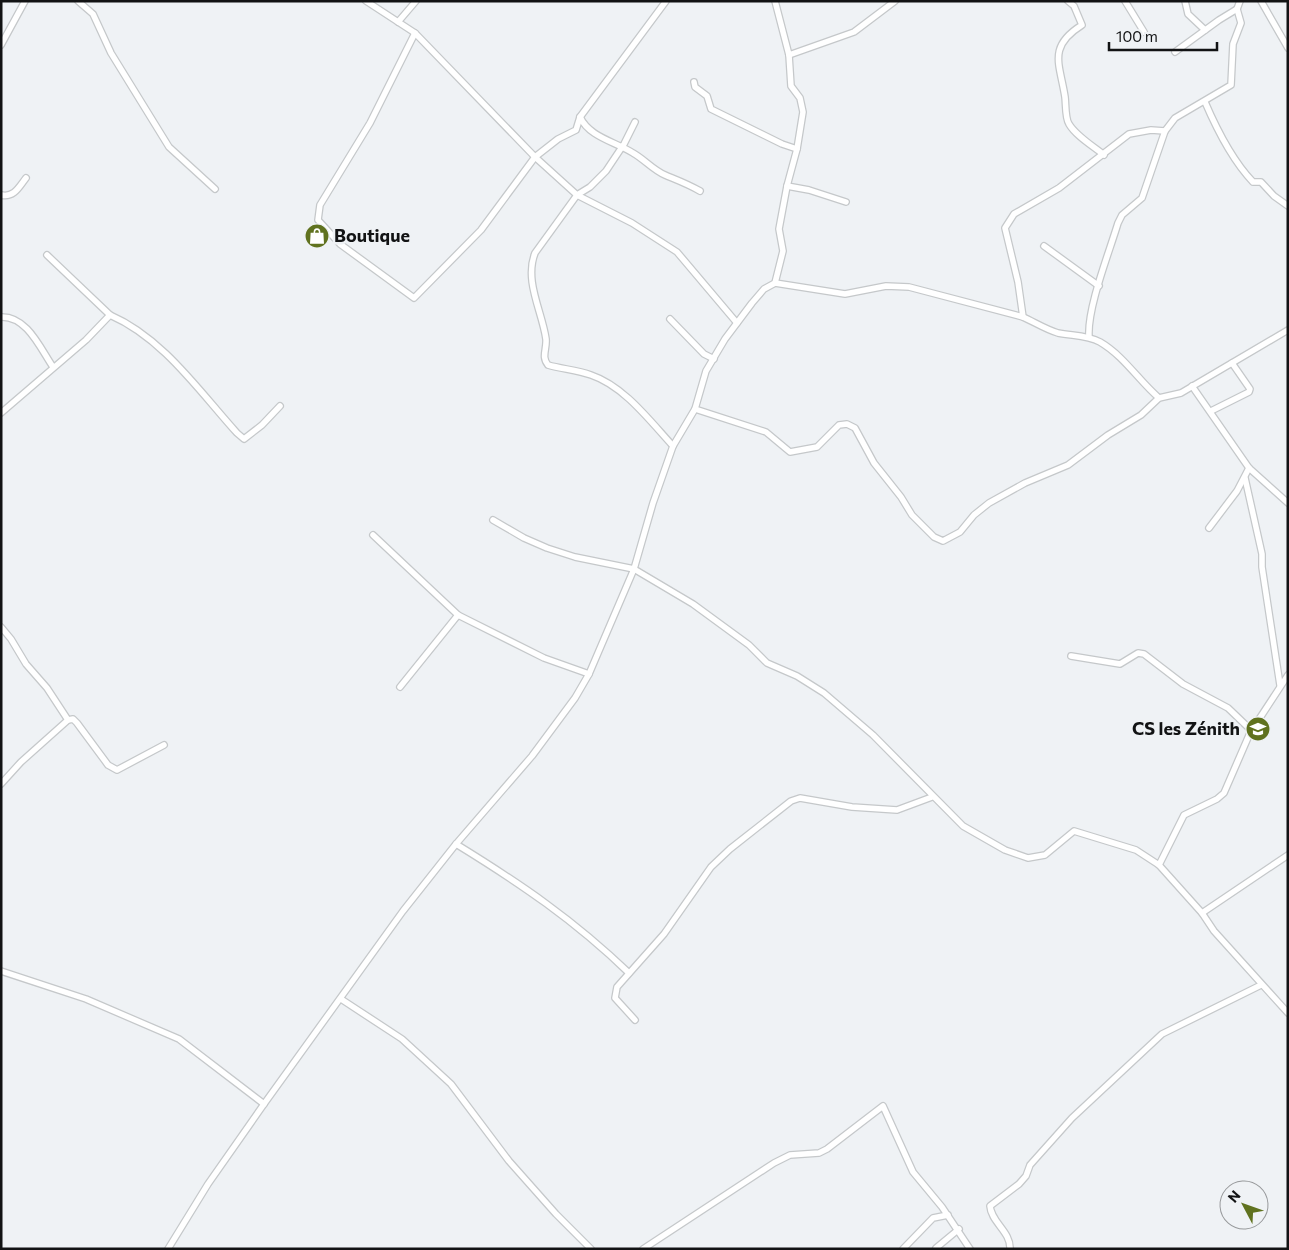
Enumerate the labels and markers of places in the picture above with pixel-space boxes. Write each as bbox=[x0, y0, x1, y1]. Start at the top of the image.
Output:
shop icon: Boutique bbox=[304, 223, 330, 249]
place label: Boutique bbox=[334, 224, 410, 246]
school or university icon: CS les Zénith bbox=[1245, 716, 1271, 742]
place label: CS les Zénith bbox=[1132, 717, 1240, 739]

